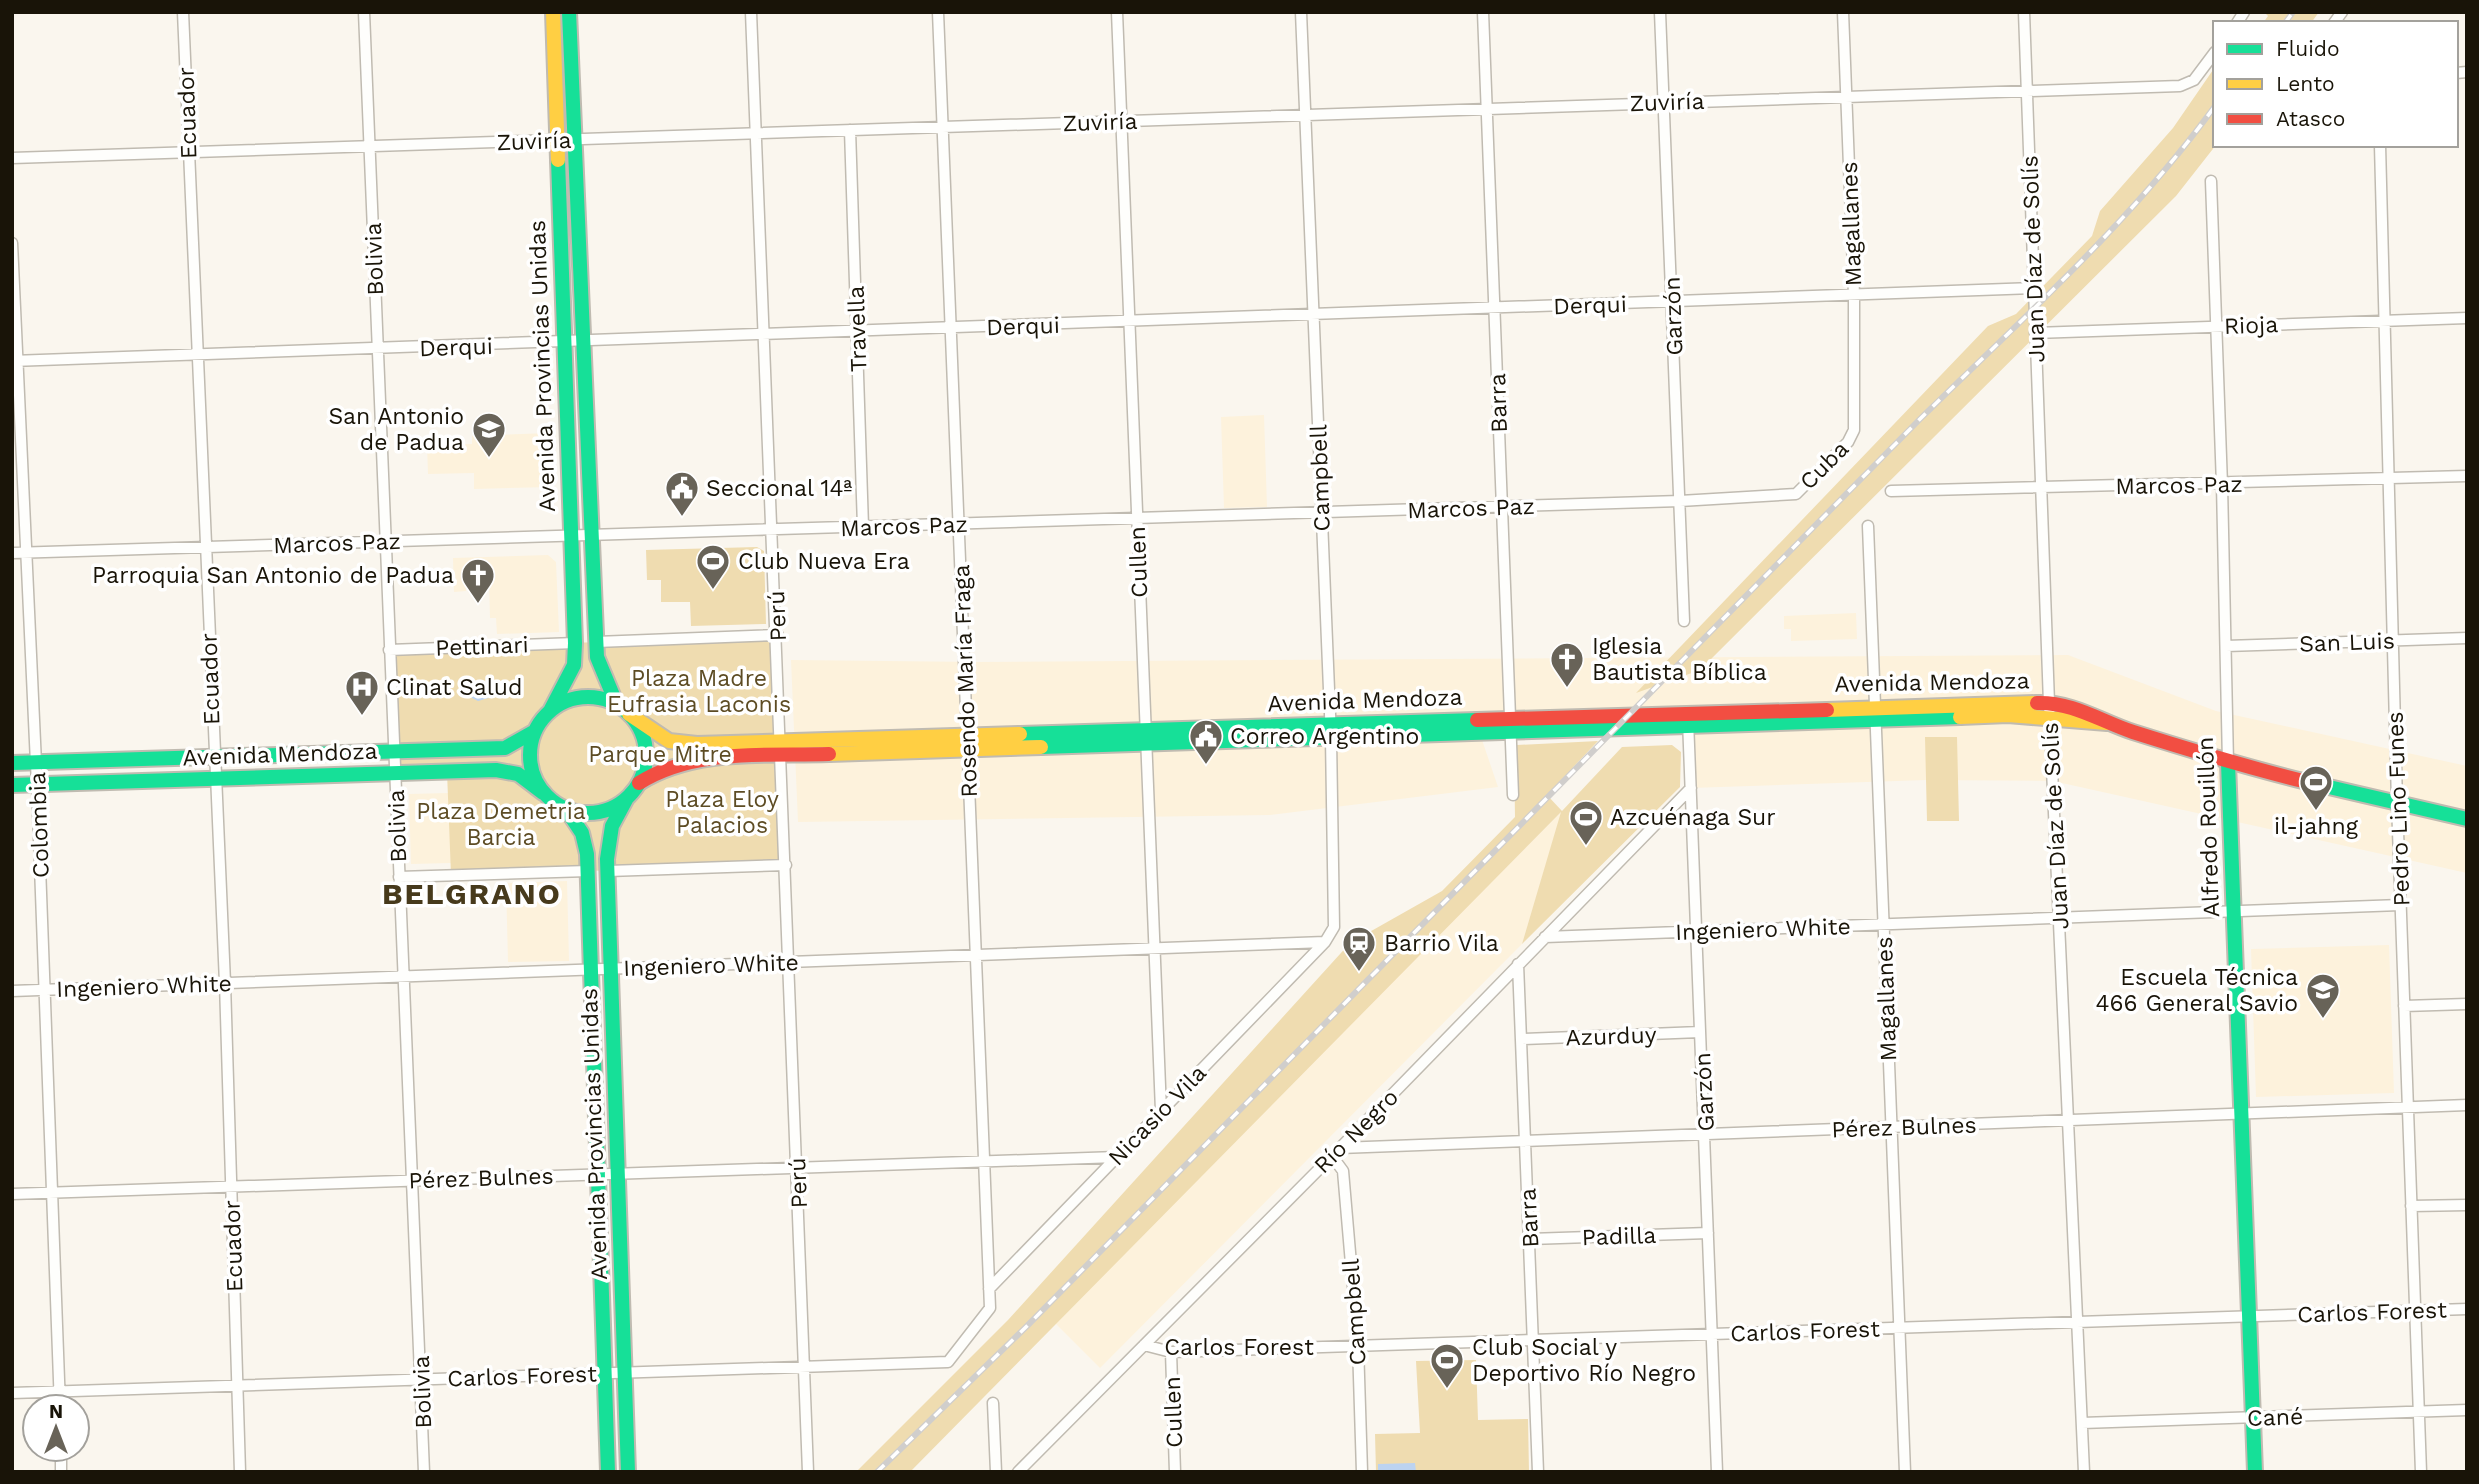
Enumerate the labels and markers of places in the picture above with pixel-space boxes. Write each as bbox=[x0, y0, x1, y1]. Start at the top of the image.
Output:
place label: San Antonio de Padua bbox=[328, 403, 464, 456]
school or university icon: San Antonio de Padua bbox=[470, 410, 508, 459]
public building icon: Seccional 14ª bbox=[663, 469, 701, 518]
place label: Seccional 14ª bbox=[706, 475, 853, 502]
sports icon: Club Nueva Era bbox=[694, 542, 732, 591]
place label: Club Nueva Era bbox=[738, 548, 910, 575]
church icon: Parroquia San Antonio de Padua bbox=[459, 556, 497, 605]
place label: Parroquia San Antonio de Padua bbox=[92, 562, 454, 589]
place label: Iglesia Bautista Bíblica bbox=[1592, 633, 1767, 686]
church icon: Iglesia Bautista Bíblica bbox=[1548, 640, 1586, 689]
hospital icon: Clinat Salud bbox=[343, 668, 381, 717]
place label: Clinat Salud bbox=[386, 674, 522, 701]
public building icon: Correo Argentino bbox=[1187, 717, 1225, 766]
place label: Correo Argentino bbox=[1230, 723, 1419, 750]
sports icon: il-jahng bbox=[2297, 763, 2335, 812]
sports icon: Azcuénaga Sur bbox=[1567, 798, 1605, 847]
place label: Azcuénaga Sur bbox=[1610, 804, 1776, 831]
place label: il-jahng bbox=[2274, 813, 2359, 840]
station icon: Barrio Vila bbox=[1340, 924, 1378, 973]
place label: Barrio Vila bbox=[1384, 930, 1499, 957]
place label: Escuela Técnica 466 General Savio bbox=[2096, 964, 2298, 1017]
school or university icon: Escuela Técnica 466 General Savio bbox=[2304, 971, 2342, 1020]
place label: Club Social y Deportivo Río Negro bbox=[1472, 1334, 1696, 1387]
sports icon: Club Social y Deportivo Río Negro bbox=[1428, 1341, 1466, 1390]

